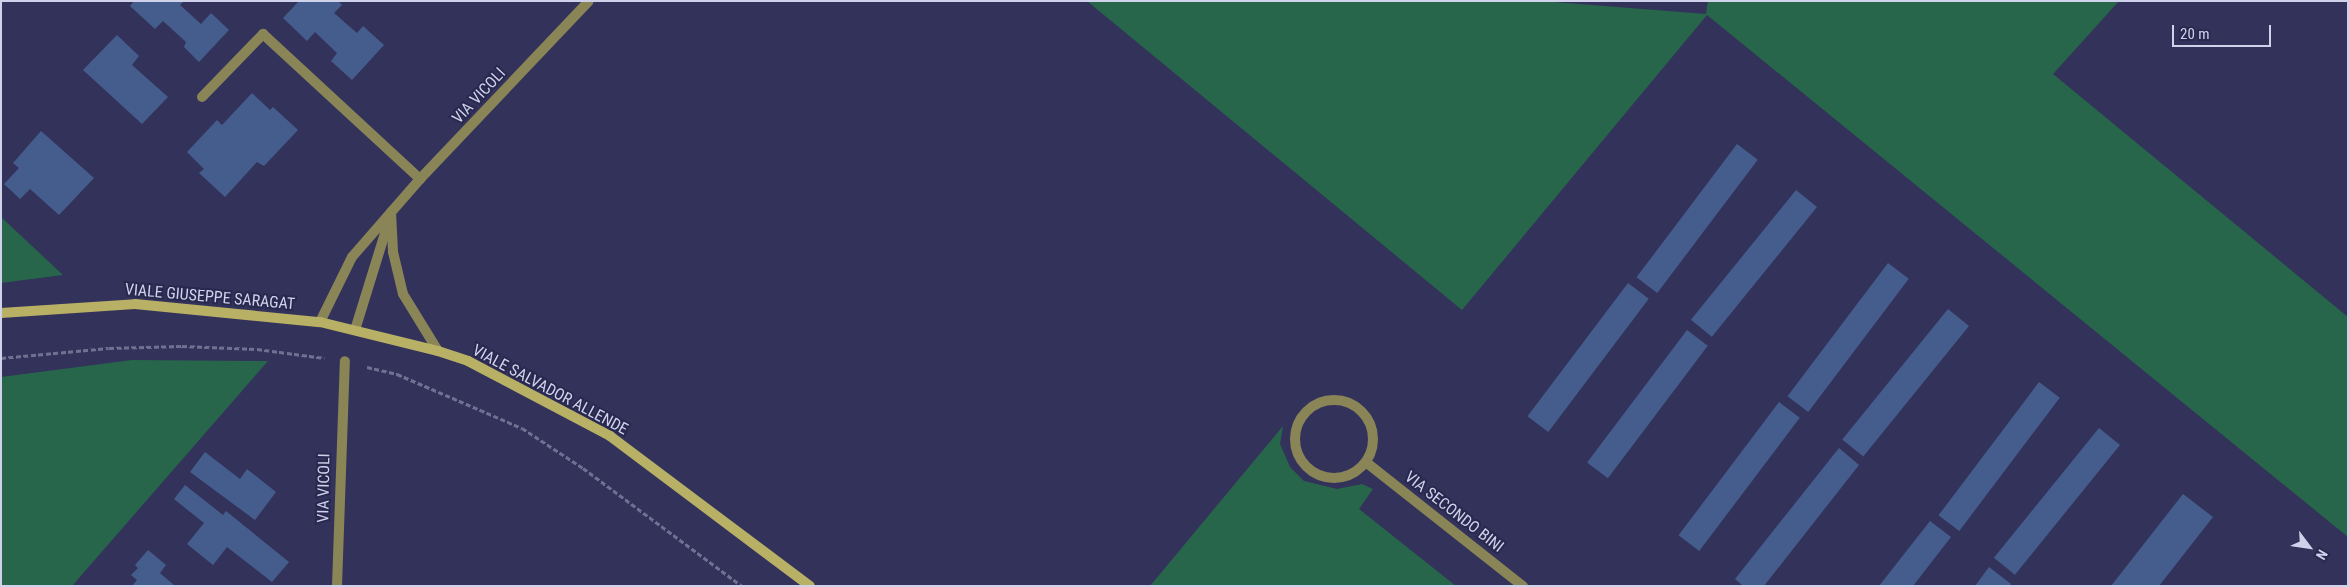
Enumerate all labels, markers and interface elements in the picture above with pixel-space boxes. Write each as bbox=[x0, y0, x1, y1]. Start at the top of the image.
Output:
scale bar bbox=[2174, 15, 2273, 47]
text: 20 m bbox=[2180, 25, 2210, 43]
street label: VIA VICOLI bbox=[448, 64, 510, 128]
street label: VIALE GIUSEPPE SARAGAT bbox=[124, 280, 296, 314]
street label: VIALE SALVADOR ALLENDE bbox=[469, 341, 631, 439]
street label: VIA VICOLI bbox=[314, 453, 334, 523]
street label: VIA SECONDO BINI bbox=[1401, 468, 1507, 556]
north arrow bbox=[2284, 522, 2334, 572]
text: N bbox=[2313, 547, 2331, 563]

